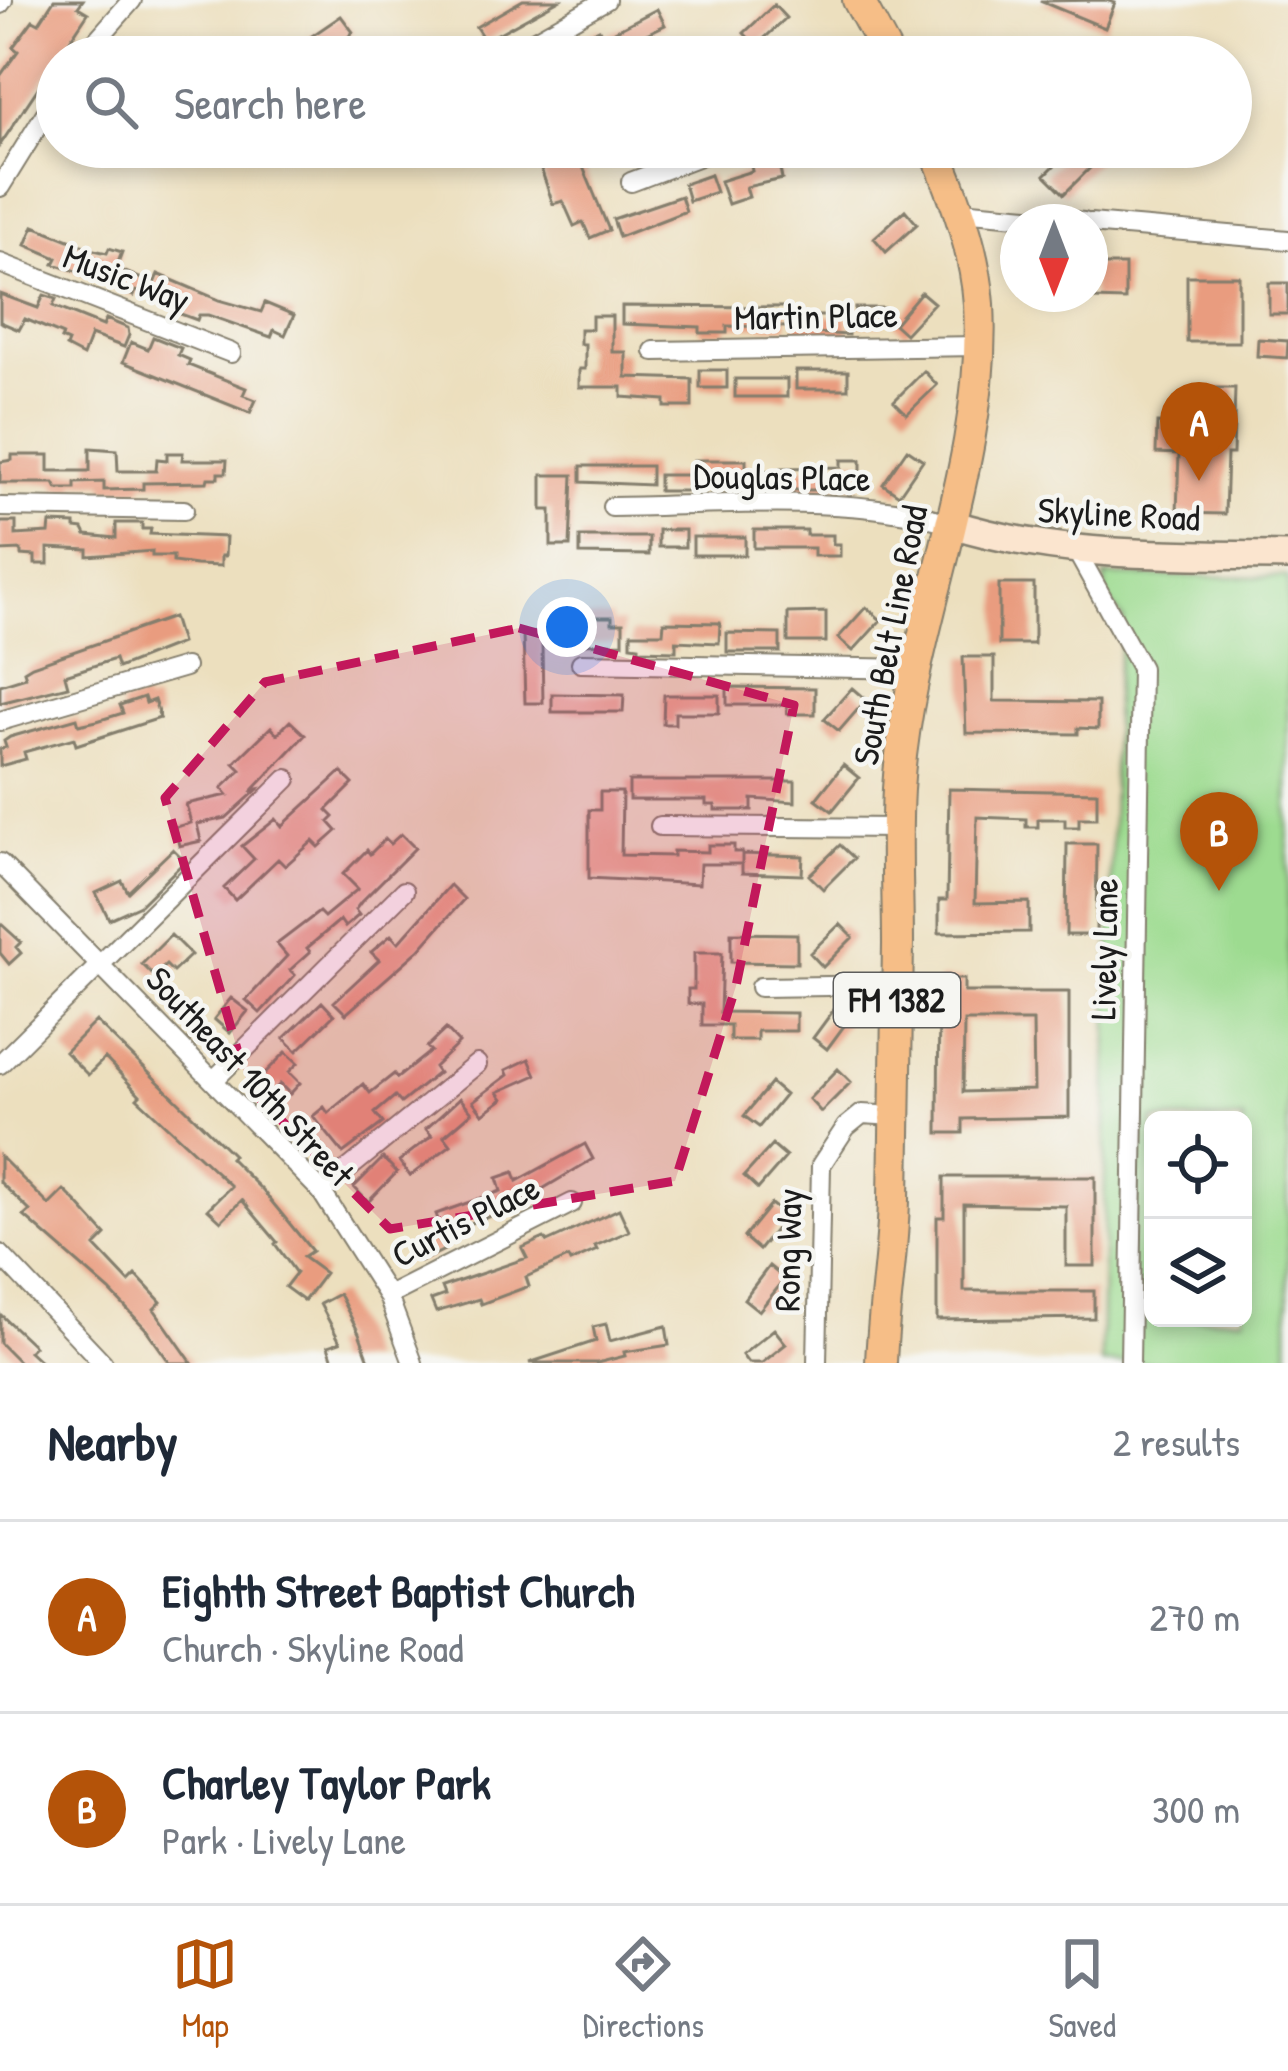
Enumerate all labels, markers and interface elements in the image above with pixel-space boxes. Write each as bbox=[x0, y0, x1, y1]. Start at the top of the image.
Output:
search box bbox=[36, 36, 1252, 168]
icon: search bbox=[78, 69, 144, 135]
text: Search here bbox=[174, 72, 366, 133]
north arrow bbox=[1000, 204, 1108, 312]
street label: Music Way bbox=[57, 231, 197, 323]
street label: Martin Place bbox=[734, 289, 898, 341]
pin: A bbox=[1160, 382, 1238, 481]
street label: Douglas Place bbox=[693, 450, 871, 502]
street label: Skyline Road bbox=[1037, 484, 1201, 542]
street label: South Belt Line Road bbox=[840, 501, 938, 769]
your location bbox=[537, 597, 597, 657]
pin: B bbox=[1180, 792, 1258, 891]
street label: Lively Lane bbox=[1077, 878, 1129, 1020]
street label: Southeast 10th Street bbox=[136, 955, 366, 1197]
road number: FM 1382 bbox=[834, 973, 960, 1027]
map controls bbox=[1144, 1111, 1252, 1327]
button: locate bbox=[1144, 1111, 1252, 1219]
street label: Curtis Place bbox=[383, 1162, 547, 1278]
street label: Rong Way bbox=[761, 1188, 813, 1312]
button: layers bbox=[1144, 1219, 1252, 1327]
text: Nearby bbox=[48, 1407, 178, 1476]
text: 2 results bbox=[1113, 1415, 1240, 1468]
text: Eighth Street Baptist Church bbox=[162, 1560, 634, 1621]
text: A bbox=[77, 1590, 97, 1643]
text: 270 m bbox=[1149, 1590, 1240, 1643]
text: Church · Skyline Road bbox=[162, 1621, 463, 1674]
text: Charley Taylor Park bbox=[162, 1752, 491, 1813]
text: B bbox=[77, 1782, 97, 1835]
text: 300 m bbox=[1152, 1782, 1240, 1835]
text: Park · Lively Lane bbox=[162, 1813, 406, 1866]
tab: Map bbox=[172, 1931, 238, 2047]
tab: Directions bbox=[583, 1931, 704, 2047]
tab: Saved bbox=[1048, 1931, 1116, 2047]

